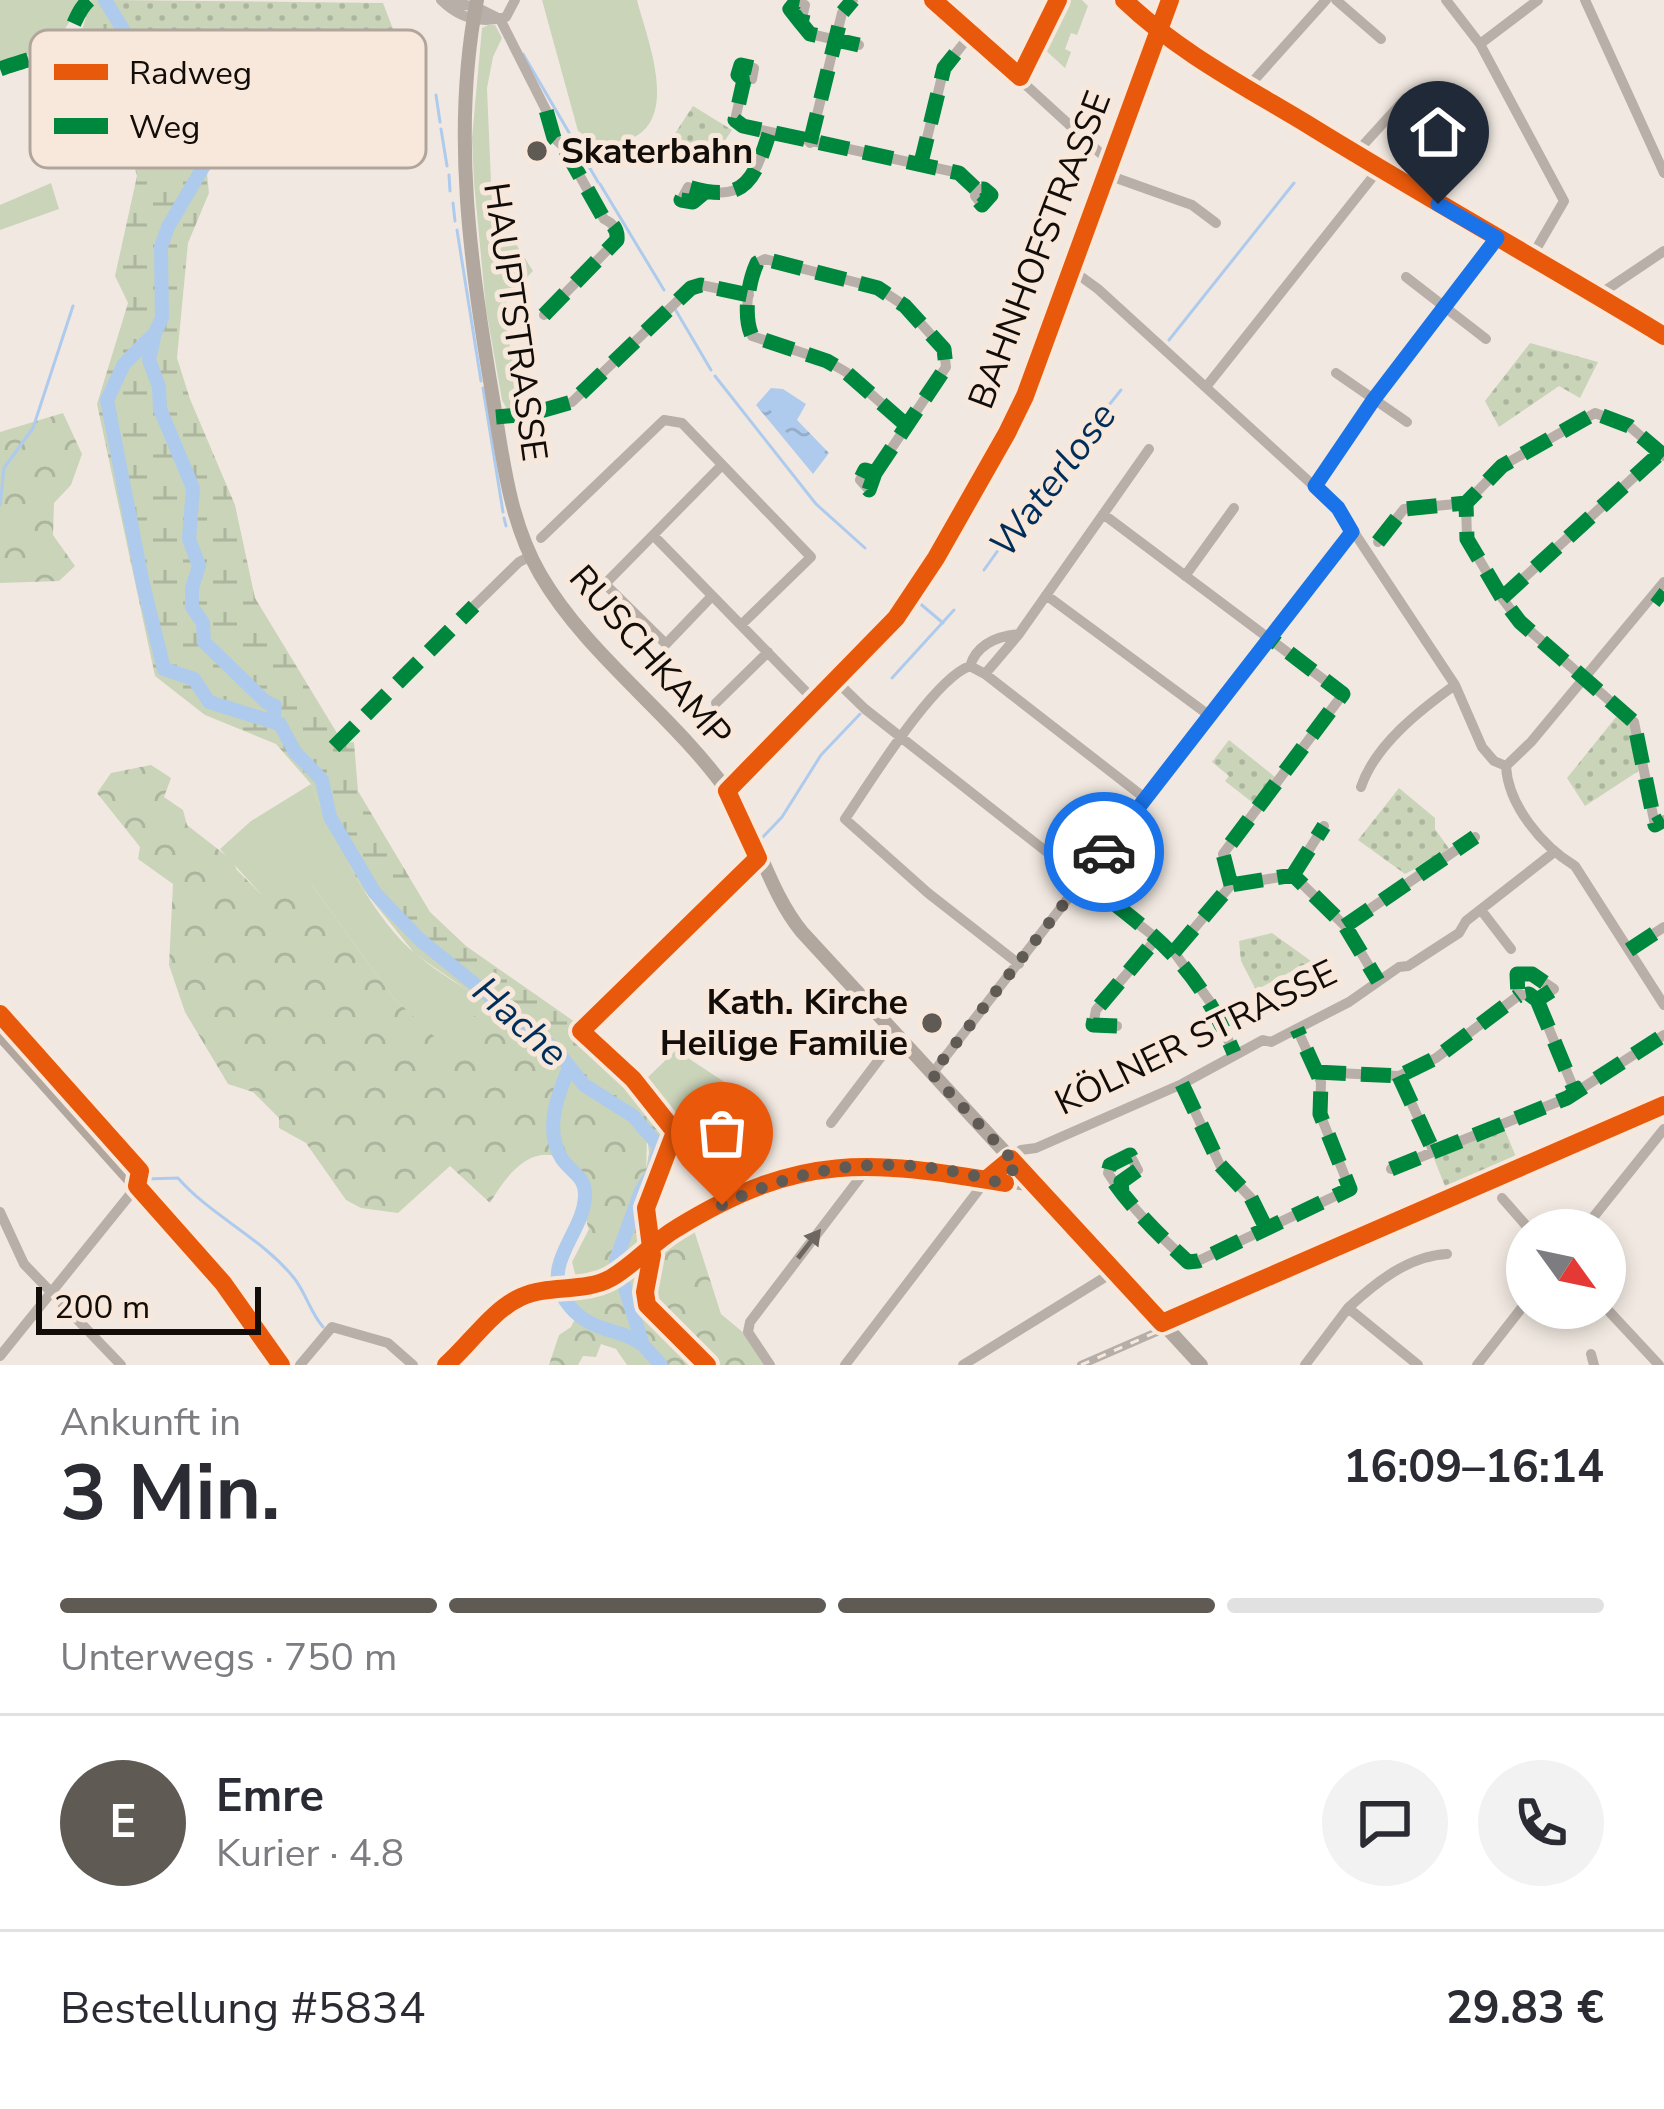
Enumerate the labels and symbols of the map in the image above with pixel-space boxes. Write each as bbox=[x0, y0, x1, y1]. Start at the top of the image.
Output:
legend bbox=[30, 30, 426, 168]
text: Radweg bbox=[129, 51, 252, 96]
pin bbox=[1387, 81, 1489, 204]
street label: BAHNHOFSTRASSE bbox=[957, 84, 1123, 416]
text: Weg bbox=[129, 105, 200, 150]
place label: Skaterbahn bbox=[561, 127, 753, 176]
marker: Skaterbahn bbox=[524, 138, 550, 164]
street label: HAUPTSTRASSE bbox=[471, 180, 559, 464]
water label: Waterlose bbox=[977, 391, 1129, 569]
street label: RUSCHKAMP bbox=[558, 555, 742, 757]
courier bbox=[1044, 792, 1164, 912]
street label: KÖLNER STRASSE bbox=[1047, 949, 1345, 1127]
water label: Hache bbox=[461, 965, 579, 1079]
place label: Kath. Kirche Heilige Familie bbox=[660, 978, 908, 1068]
marker: Kath. Kirche Heilige Familie bbox=[919, 1010, 945, 1036]
pin bbox=[671, 1082, 773, 1205]
north arrow bbox=[1506, 1209, 1626, 1329]
one-way arrow bbox=[796, 1229, 821, 1260]
scale bar bbox=[36, 1281, 261, 1334]

